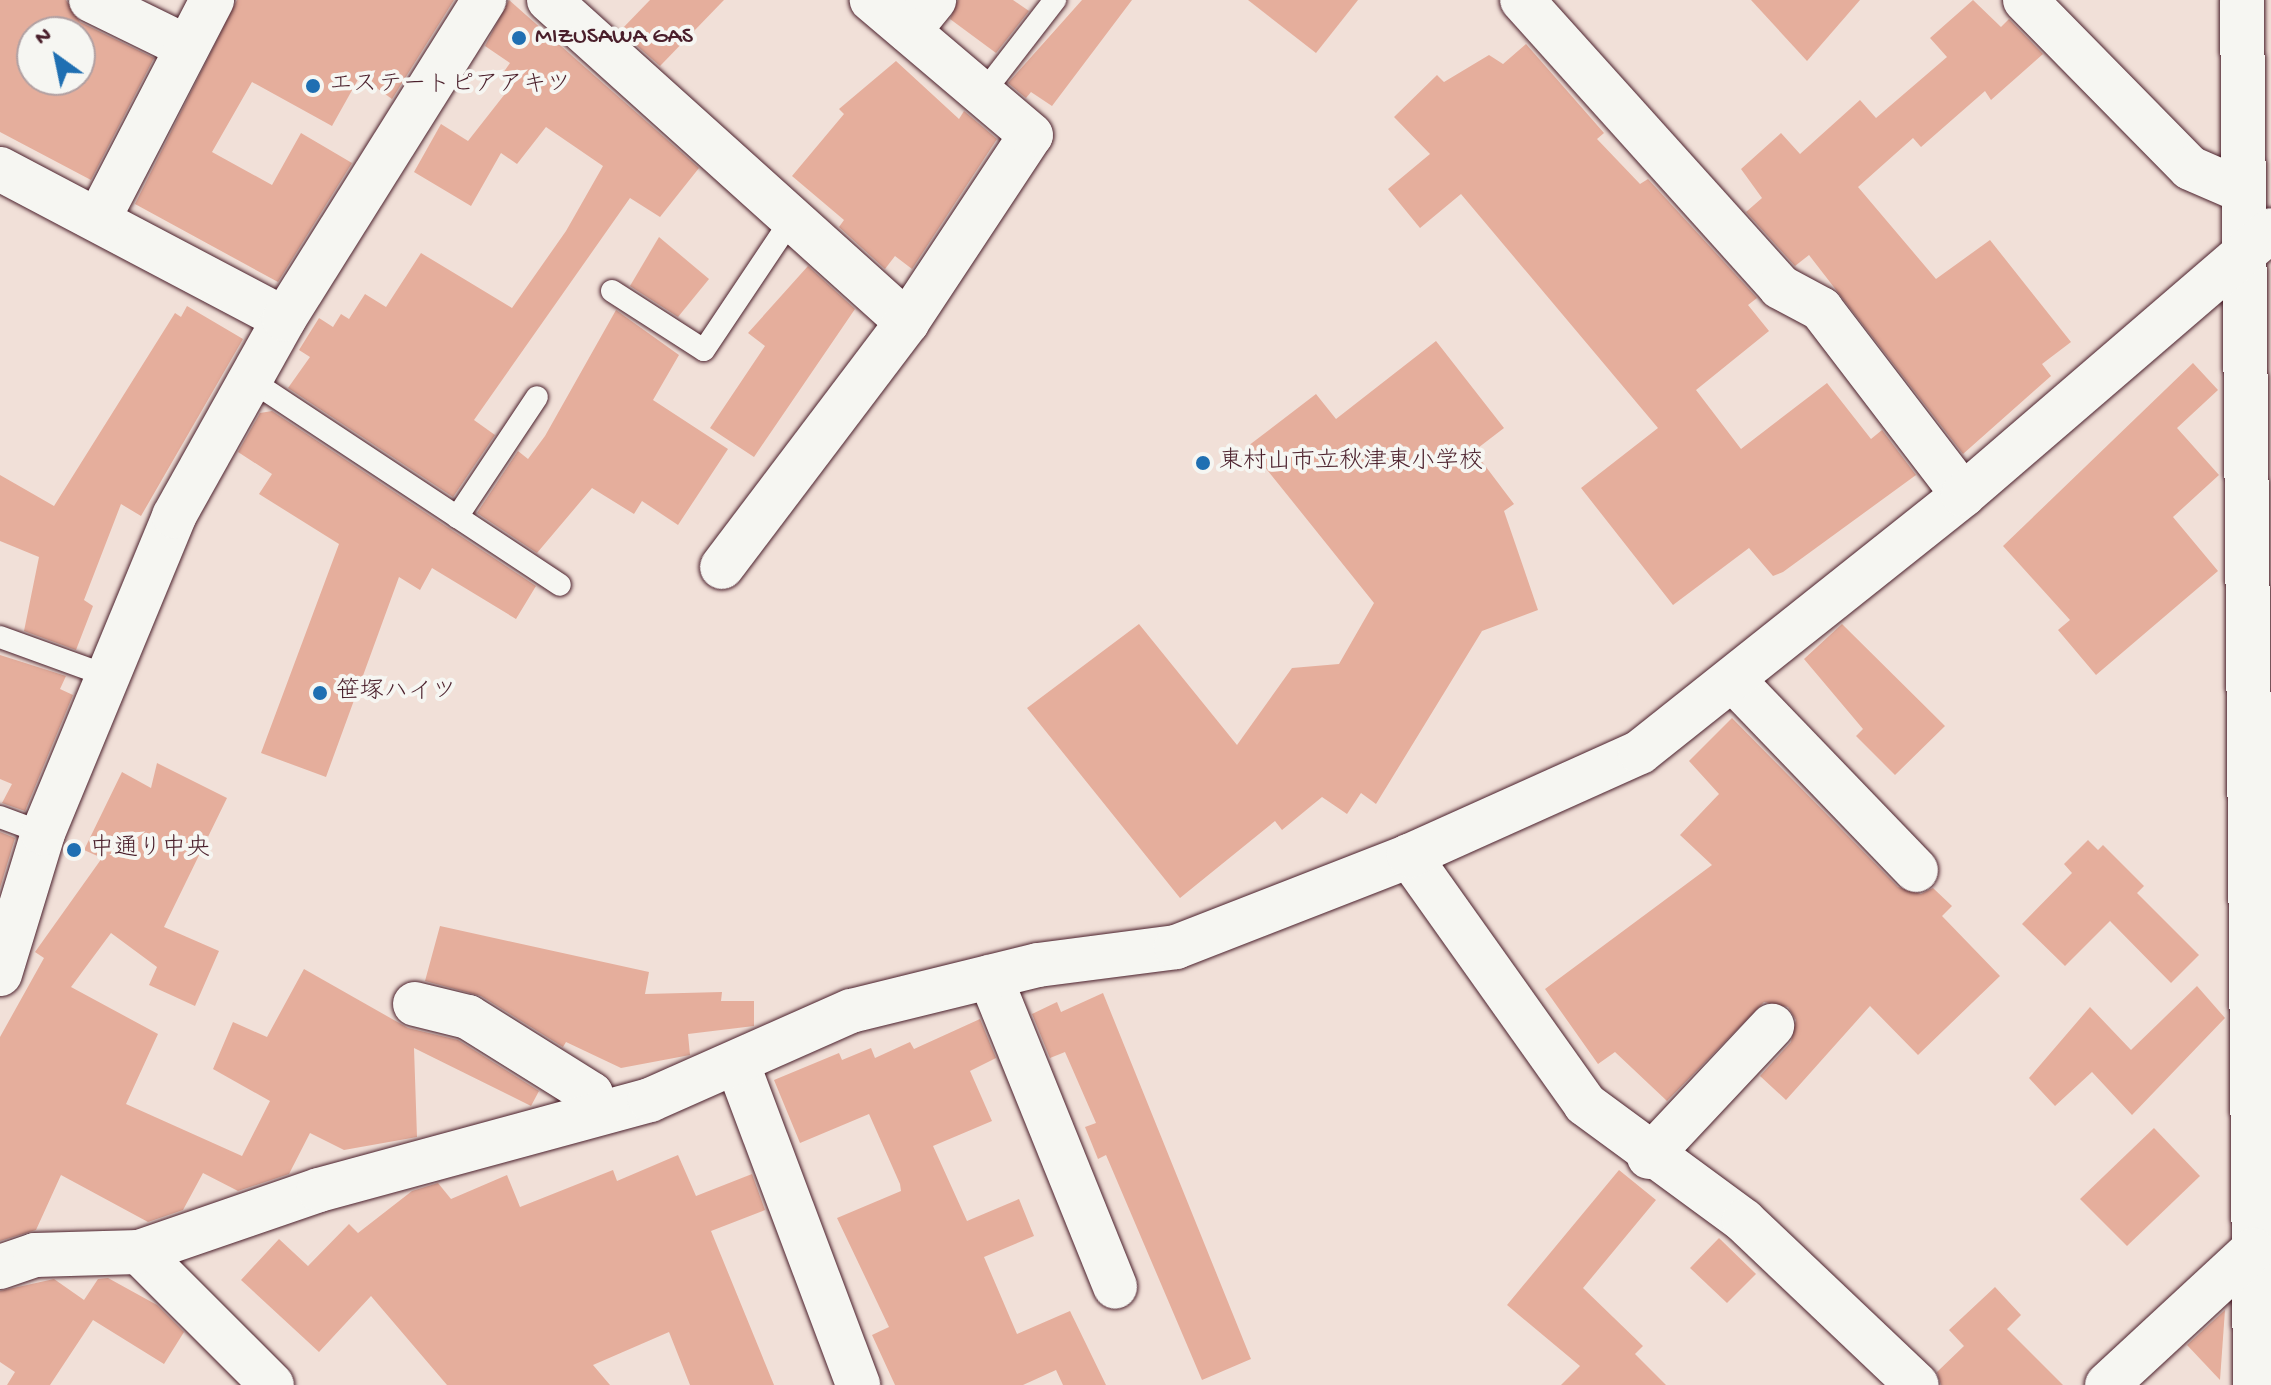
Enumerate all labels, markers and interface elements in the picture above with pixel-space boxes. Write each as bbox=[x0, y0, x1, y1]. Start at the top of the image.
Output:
north arrow bbox=[16, 16, 96, 96]
text: N bbox=[31, 23, 57, 52]
place label: MIZUSAWA GAS bbox=[535, 24, 693, 52]
marker: MIZUSAWA GAS bbox=[510, 29, 528, 47]
place label: エステートピアアキツ bbox=[329, 72, 569, 100]
marker: エステートピアアキツ bbox=[304, 77, 322, 95]
place label: 東村山市立秋津東小学校 bbox=[1219, 449, 1483, 477]
marker: 東村山市立秋津東小学校 bbox=[1194, 454, 1212, 472]
place label: 笹塚ハイツ bbox=[336, 679, 456, 707]
marker: 笹塚ハイツ bbox=[311, 684, 329, 702]
place label: 中通り中央 bbox=[90, 836, 210, 864]
marker: 中通り中央 bbox=[65, 841, 83, 859]

